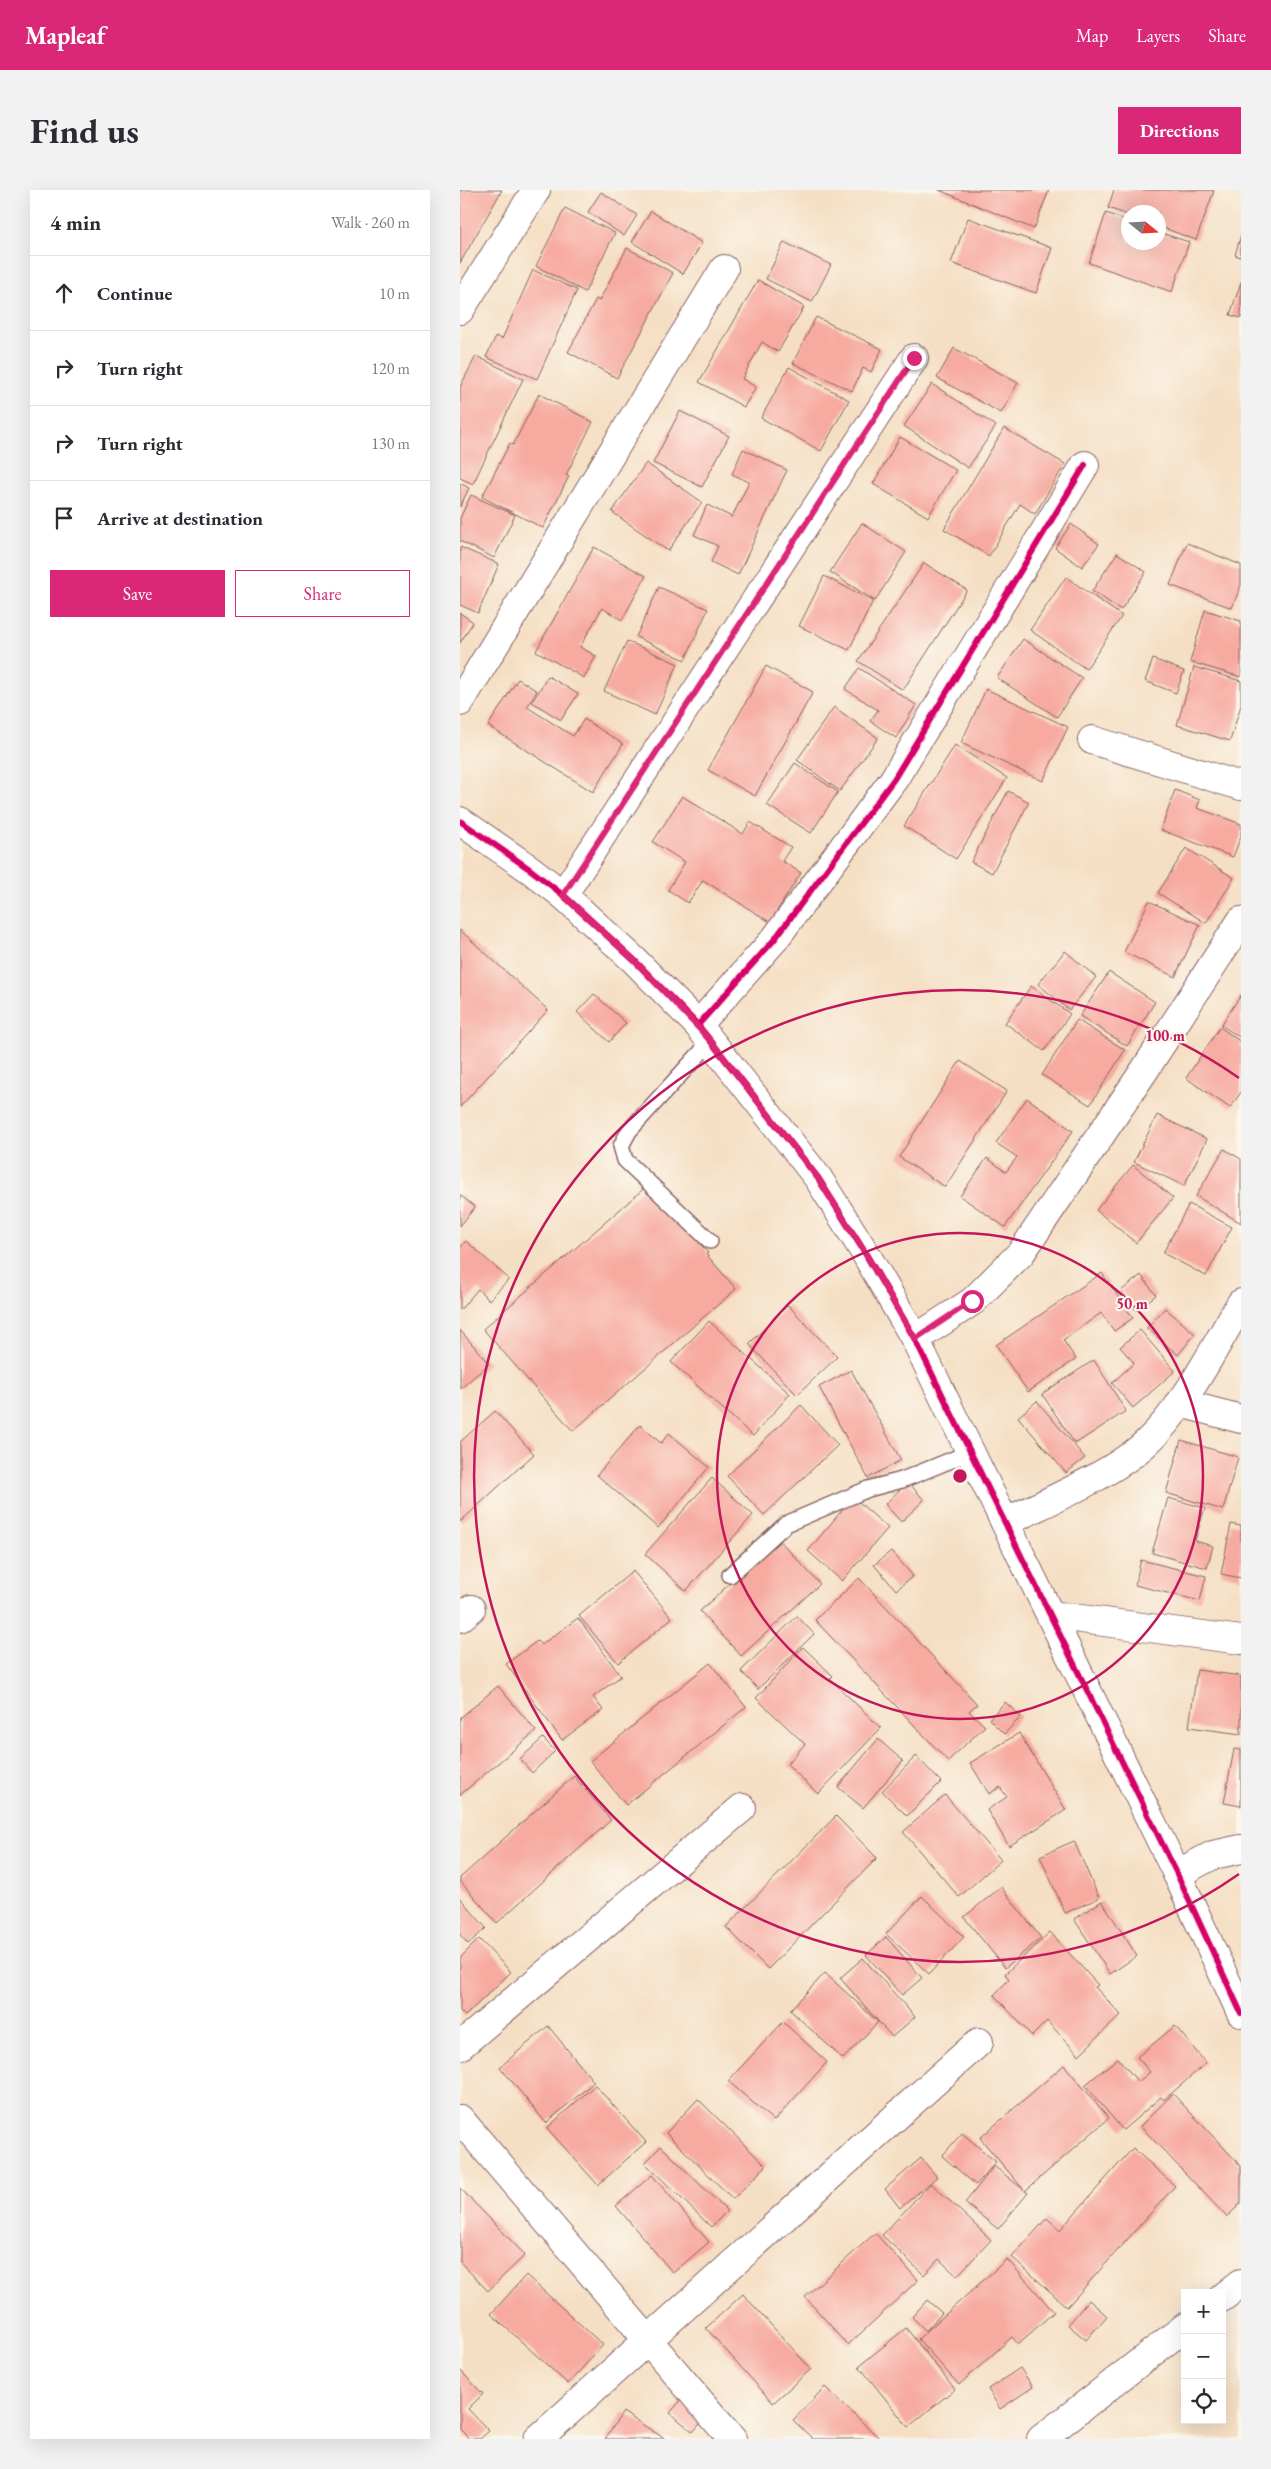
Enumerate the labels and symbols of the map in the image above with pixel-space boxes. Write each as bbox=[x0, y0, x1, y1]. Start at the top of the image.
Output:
north arrow bbox=[1121, 205, 1166, 250]
route end bbox=[903, 347, 926, 370]
text: 100 m bbox=[1145, 1026, 1185, 1045]
route start bbox=[961, 1290, 984, 1313]
text: 50 m bbox=[1116, 1294, 1148, 1313]
centre of rings bbox=[951, 1467, 969, 1485]

